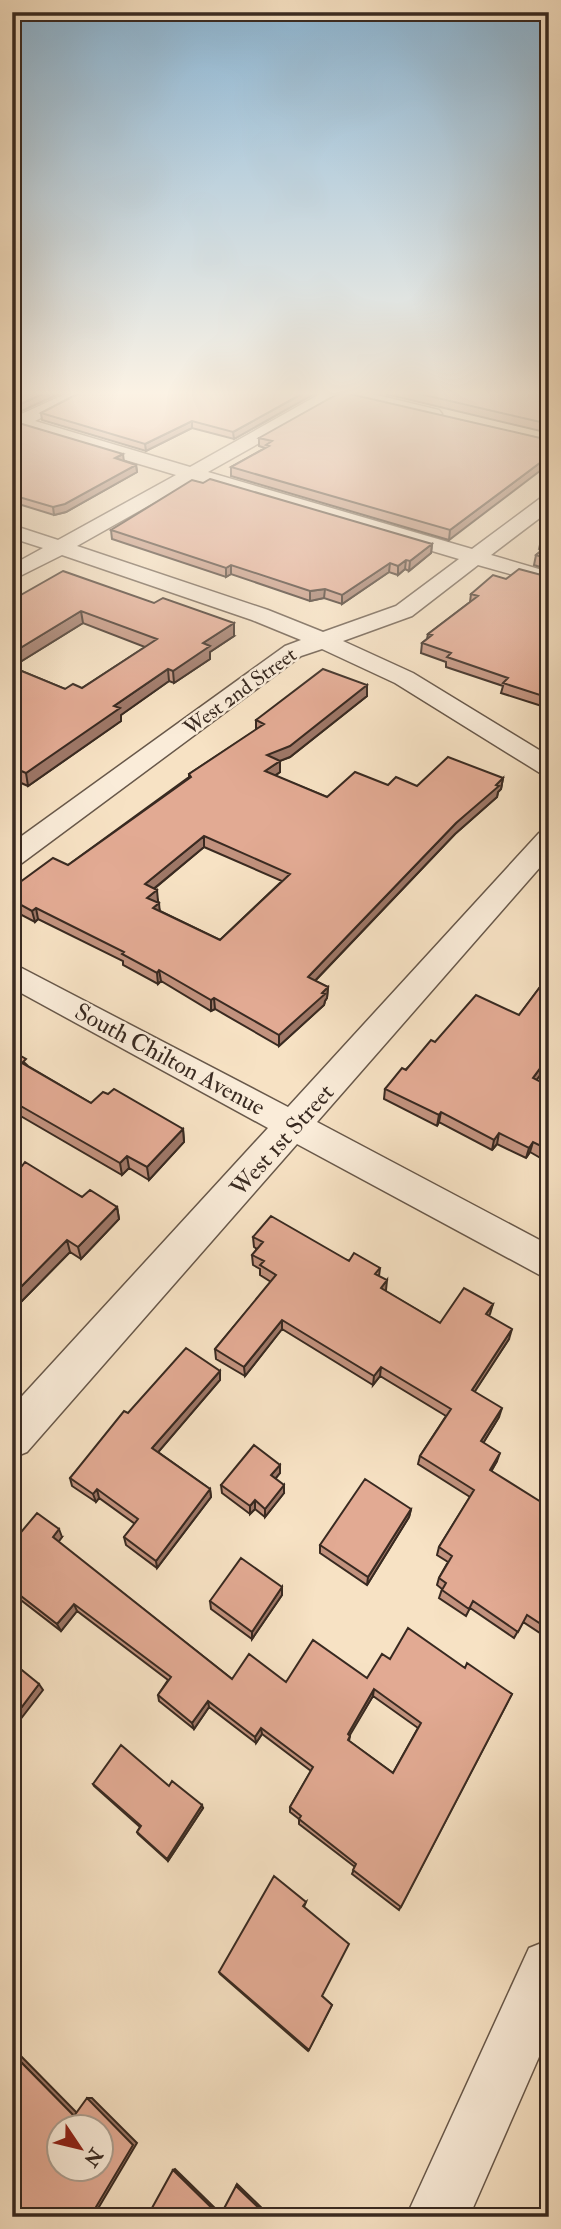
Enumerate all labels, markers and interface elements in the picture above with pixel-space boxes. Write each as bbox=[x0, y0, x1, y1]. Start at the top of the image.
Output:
street label: West 2nd Street bbox=[178, 641, 302, 742]
street label: South Chilton Avenue bbox=[69, 996, 270, 1123]
street label: West 1st Street bbox=[223, 1077, 341, 1204]
north arrow bbox=[46, 2114, 116, 2184]
text: N bbox=[78, 2143, 108, 2172]

